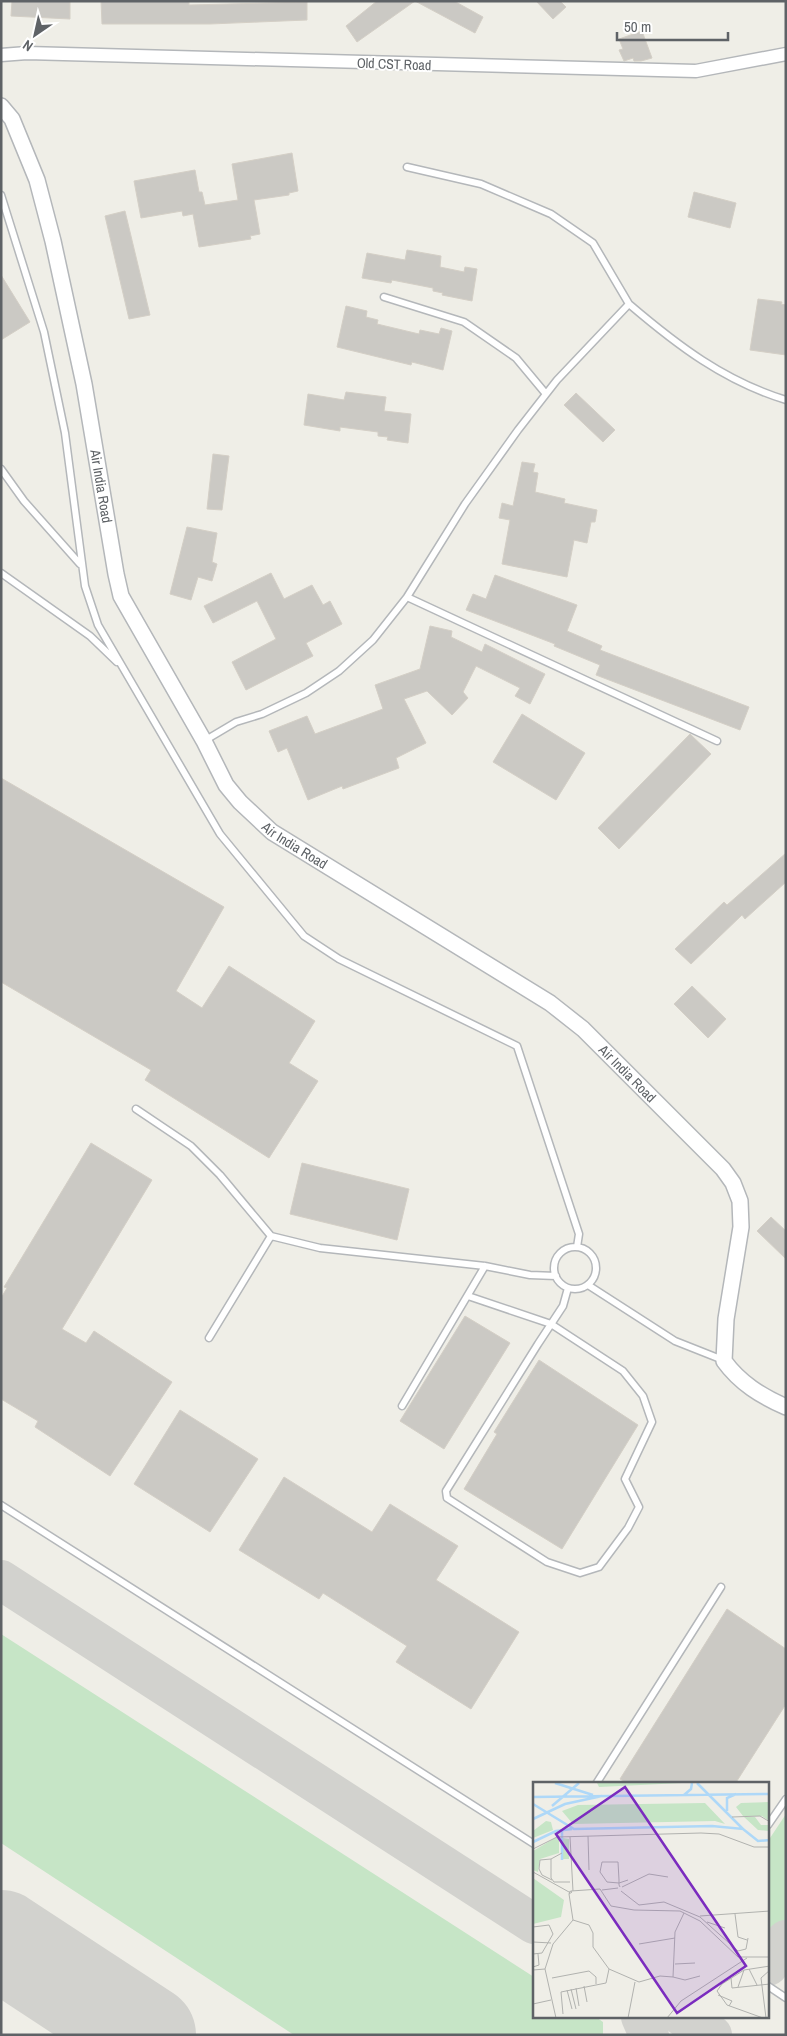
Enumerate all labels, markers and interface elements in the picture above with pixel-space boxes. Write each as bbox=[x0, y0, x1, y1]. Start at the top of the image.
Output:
north arrow bbox=[10, 10, 60, 60]
scale bar bbox=[617, 10, 728, 42]
text: 50 m bbox=[624, 16, 651, 37]
text: N bbox=[19, 36, 36, 56]
street label: Old CST Road bbox=[356, 54, 432, 74]
street label: Air India Road bbox=[86, 447, 116, 524]
street label: Air India Road bbox=[257, 817, 331, 873]
street label: Air India Road bbox=[594, 1040, 660, 1106]
inset map bbox=[533, 1782, 770, 2018]

